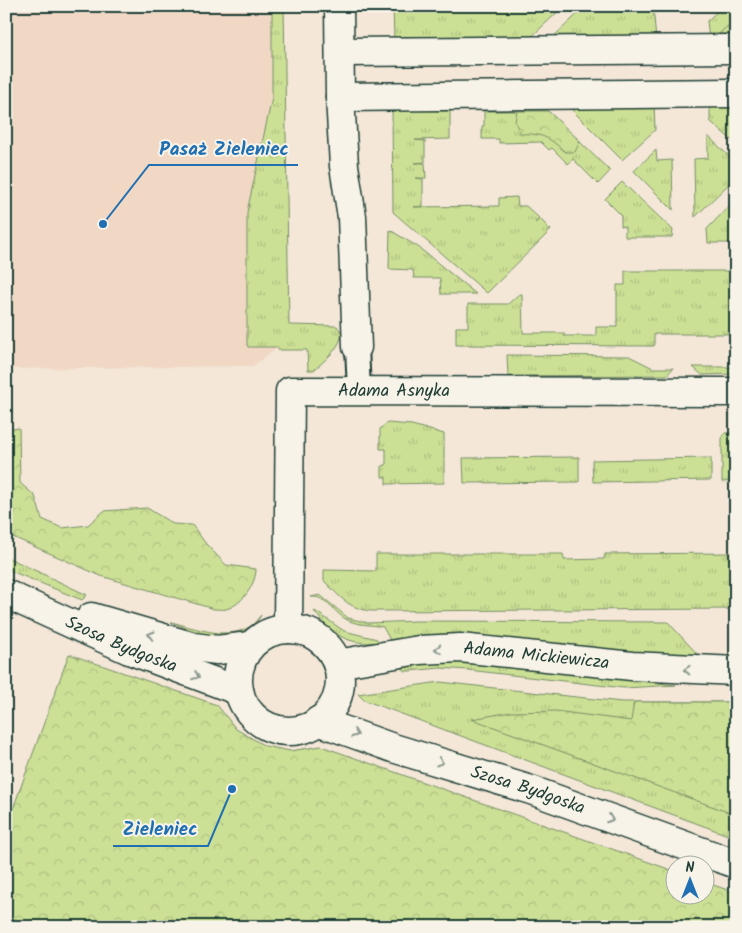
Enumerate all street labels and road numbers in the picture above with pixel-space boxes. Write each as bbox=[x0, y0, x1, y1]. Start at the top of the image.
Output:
street label: Adama Asnyka bbox=[338, 377, 450, 406]
street label: Szosa Bydgoska bbox=[60, 608, 181, 681]
street label: Adama Mickiewicza bbox=[462, 634, 611, 678]
street label: Szosa Bydgoska bbox=[467, 758, 589, 823]

